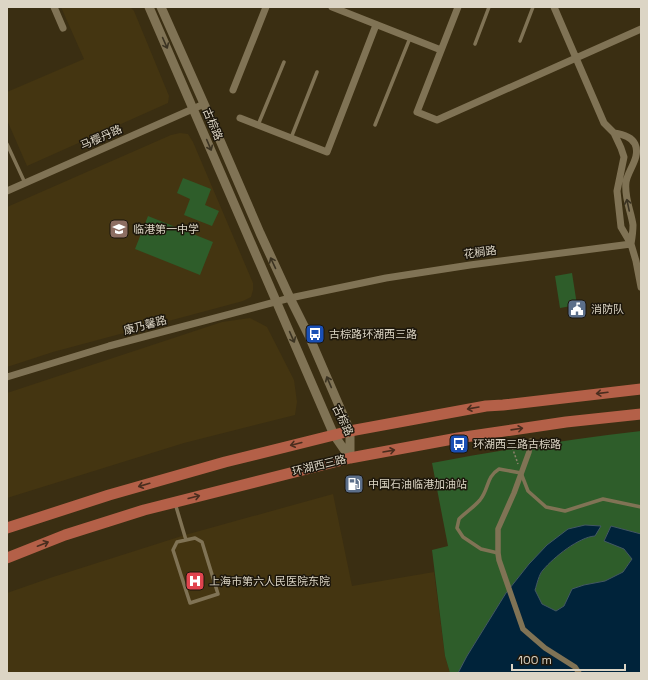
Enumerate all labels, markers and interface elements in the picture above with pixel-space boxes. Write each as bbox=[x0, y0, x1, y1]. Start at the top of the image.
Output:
one-way arrow bbox=[161, 36, 169, 48]
street label: 古棕路 bbox=[200, 106, 226, 142]
street label: 马樱丹路 bbox=[78, 122, 124, 152]
one-way arrow bbox=[205, 138, 213, 150]
one-way arrow bbox=[624, 199, 632, 212]
school or university icon: 临港第一中学 bbox=[108, 218, 130, 240]
place label: 临港第一中学 bbox=[133, 222, 199, 236]
street label: 花榈路 bbox=[463, 243, 497, 261]
one-way arrow bbox=[269, 257, 277, 269]
public building icon: 消防队 bbox=[566, 298, 588, 320]
place label: 消防队 bbox=[591, 302, 624, 316]
street label: 康乃馨路 bbox=[122, 313, 168, 337]
bus stop icon: 古棕路环湖西三路 bbox=[304, 323, 326, 345]
place label: 古棕路环湖西三路 bbox=[329, 327, 417, 341]
one-way arrow bbox=[289, 330, 296, 342]
one-way arrow bbox=[325, 377, 332, 389]
one-way arrow bbox=[596, 390, 609, 397]
street label: 古棕路 bbox=[329, 402, 357, 438]
one-way arrow bbox=[467, 405, 480, 413]
one-way arrow bbox=[510, 425, 523, 433]
bus stop icon: 环湖西三路古棕路 bbox=[448, 433, 470, 455]
place label: 环湖西三路古棕路 bbox=[473, 437, 561, 451]
one-way arrow bbox=[290, 441, 303, 449]
one-way arrow bbox=[382, 447, 395, 455]
street label: 环湖西三路 bbox=[291, 452, 347, 478]
fuel station icon: 中国石油临港加油站 bbox=[343, 473, 365, 495]
place label: 中国石油临港加油站 bbox=[368, 477, 467, 491]
one-way arrow bbox=[137, 482, 150, 489]
one-way arrow bbox=[187, 493, 200, 500]
one-way arrow bbox=[37, 539, 49, 547]
hospital icon: 上海市第六人民医院东院 bbox=[184, 570, 206, 592]
place label: 上海市第六人民医院东院 bbox=[209, 574, 330, 588]
scale bar bbox=[512, 646, 625, 672]
text: 100 m bbox=[518, 652, 552, 668]

